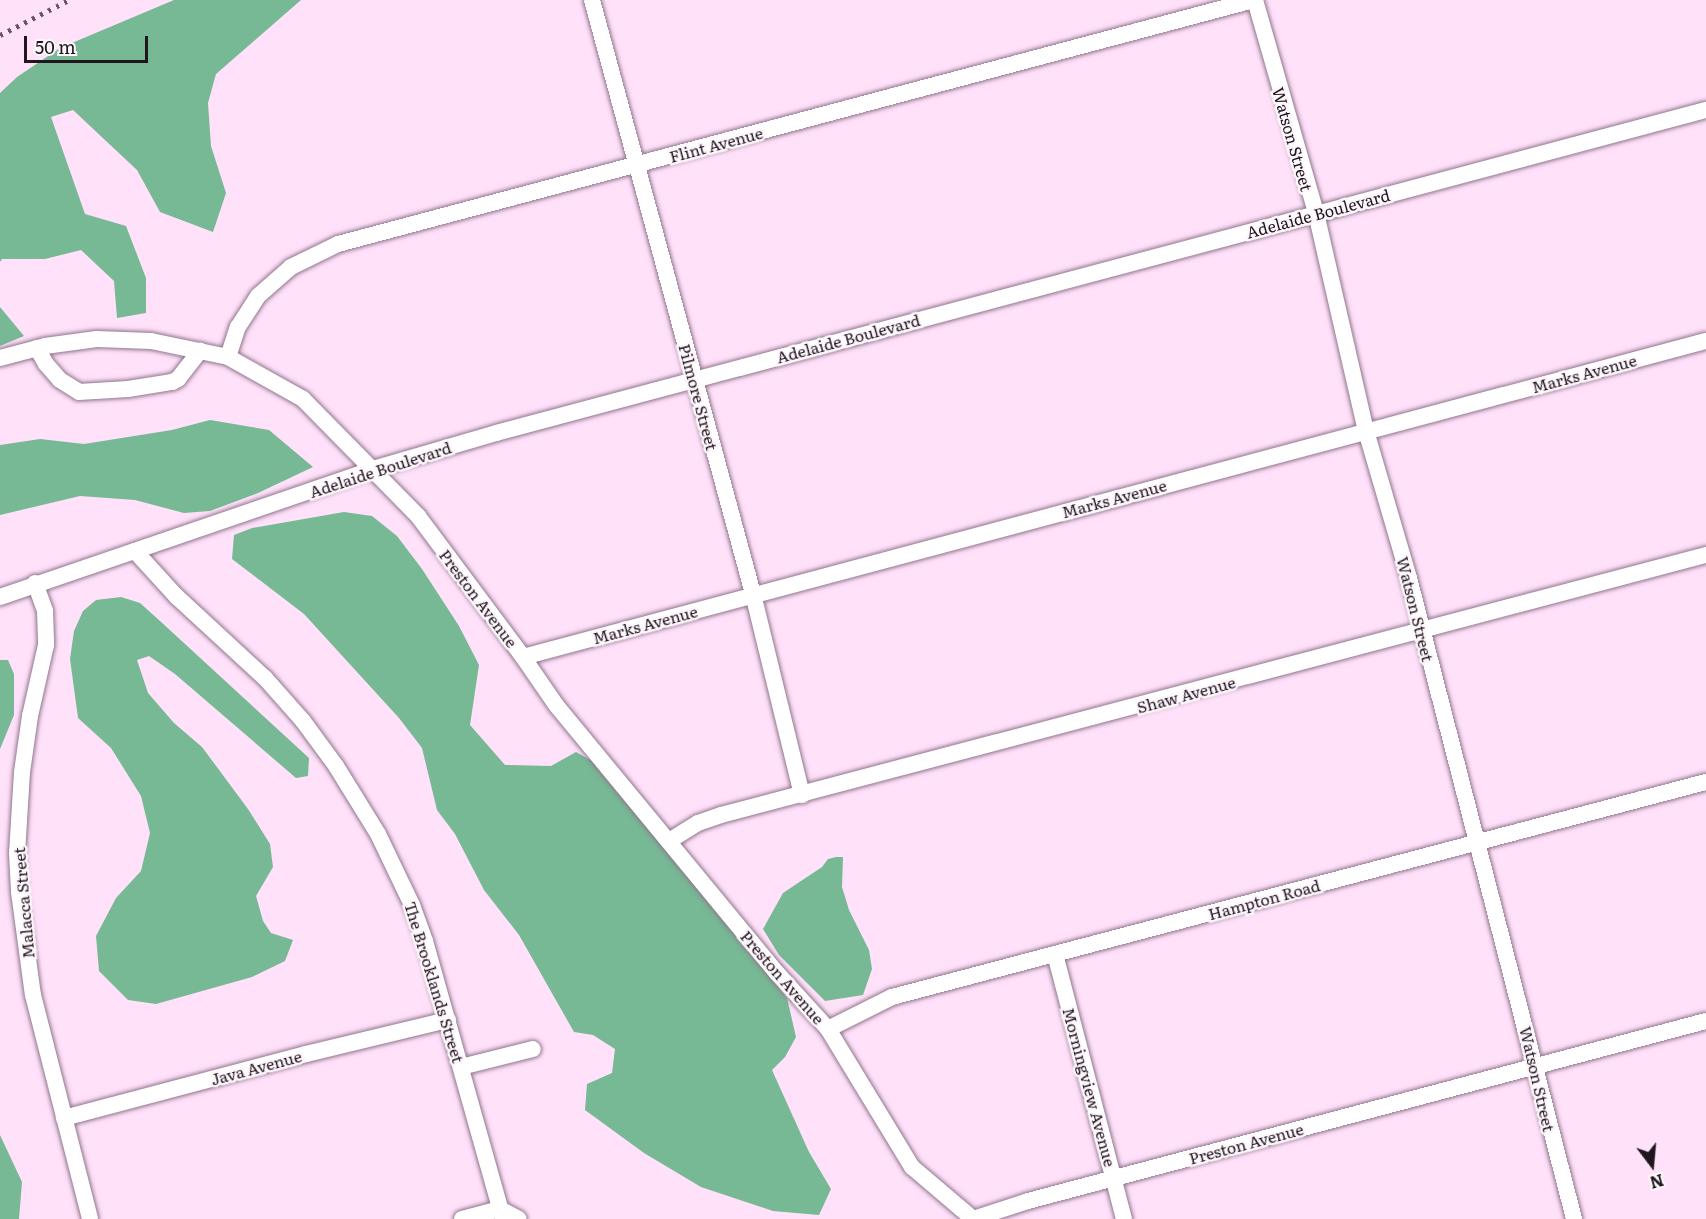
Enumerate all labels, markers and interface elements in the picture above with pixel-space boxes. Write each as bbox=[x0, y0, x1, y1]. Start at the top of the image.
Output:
scale bar bbox=[27, 24, 152, 62]
text: 50 m bbox=[35, 33, 76, 60]
street label: Watson Street bbox=[1269, 85, 1317, 193]
street label: Flint Avenue bbox=[667, 122, 765, 166]
street label: Adelaide Boulevard bbox=[1244, 185, 1392, 241]
street label: Adelaide Boulevard bbox=[774, 310, 922, 366]
street label: Pilmore Street bbox=[676, 342, 722, 452]
street label: Marks Avenue bbox=[1529, 350, 1639, 396]
street label: Adelaide Boulevard bbox=[307, 437, 453, 501]
street label: Marks Avenue bbox=[1059, 475, 1169, 521]
street label: Preston Avenue bbox=[436, 545, 522, 651]
street label: Watson Street bbox=[1394, 555, 1438, 663]
street label: Marks Avenue bbox=[590, 601, 700, 647]
street label: Shaw Avenue bbox=[1135, 672, 1237, 716]
street label: Malacca Street bbox=[9, 847, 37, 959]
street label: Hampton Road bbox=[1206, 875, 1322, 923]
street label: The Brooklands Street bbox=[401, 899, 469, 1065]
street label: Preston Avenue bbox=[737, 926, 829, 1028]
street label: Morningview Avenue bbox=[1059, 1005, 1121, 1169]
street label: Watson Street bbox=[1517, 1024, 1559, 1134]
street label: Java Avenue bbox=[208, 1046, 304, 1088]
street label: Preston Avenue bbox=[1187, 1118, 1305, 1168]
north arrow bbox=[1622, 1135, 1682, 1195]
text: N bbox=[1647, 1169, 1667, 1196]

